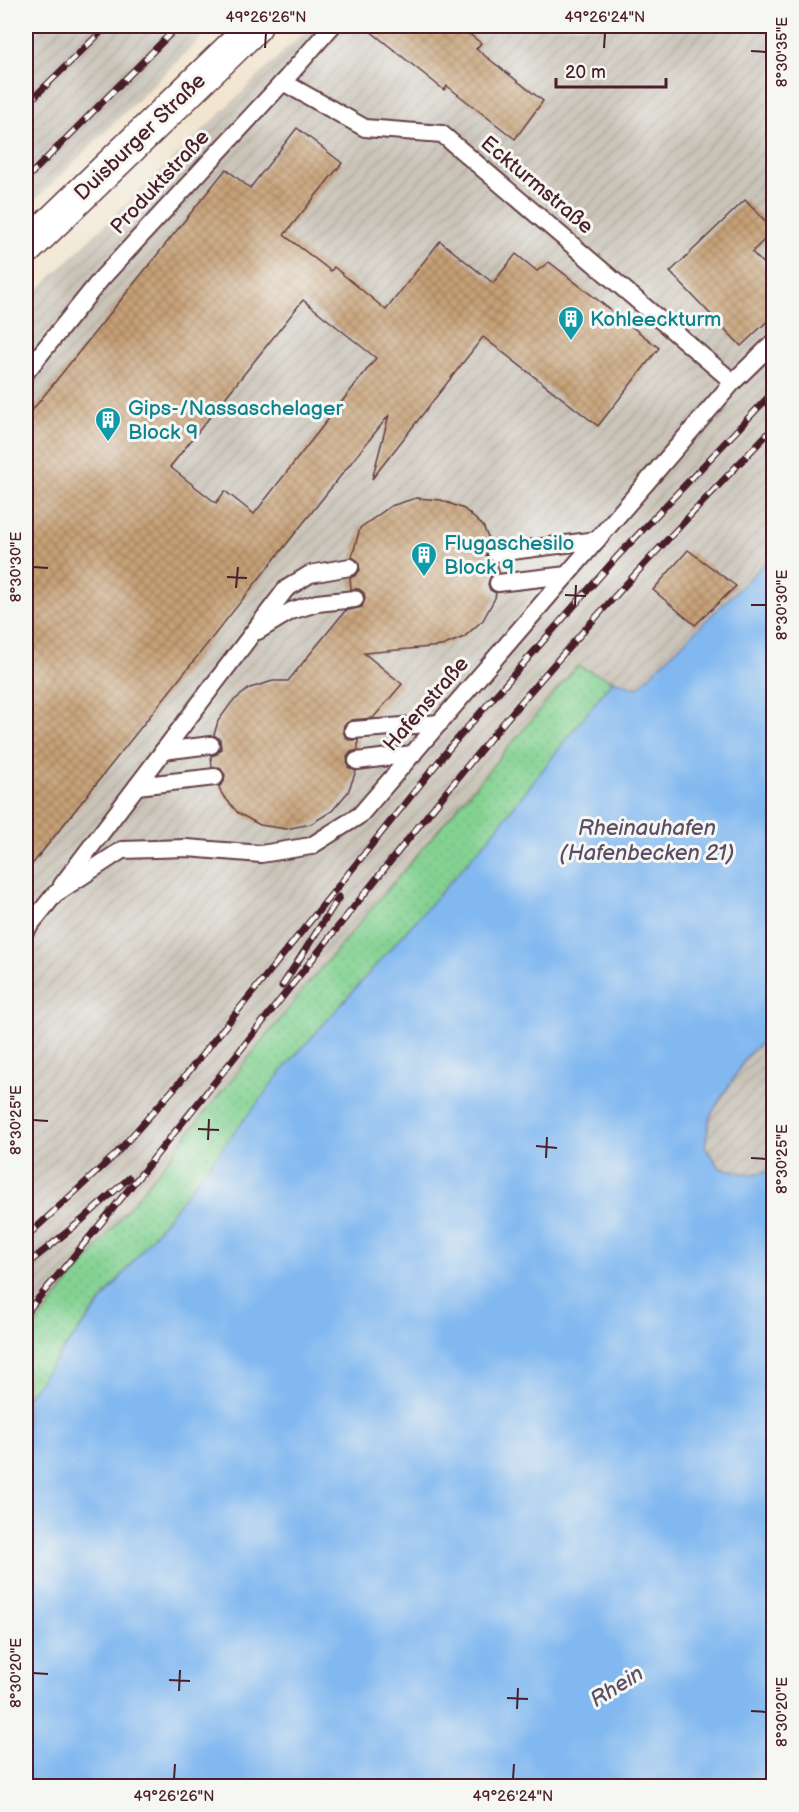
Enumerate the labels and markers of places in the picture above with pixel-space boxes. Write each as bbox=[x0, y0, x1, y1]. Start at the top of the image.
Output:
building icon: Kohleeckturm bbox=[556, 304, 586, 342]
place label: Kohleeckturm bbox=[590, 307, 721, 332]
place label: Gips-/Nassaschelager Block 9 bbox=[128, 396, 343, 445]
building icon: Gips-/Nassaschelager Block 9 bbox=[93, 405, 123, 443]
place label: Flugaschesilo Block 9 bbox=[444, 531, 574, 580]
building icon: Flugaschesilo Block 9 bbox=[409, 540, 439, 578]

